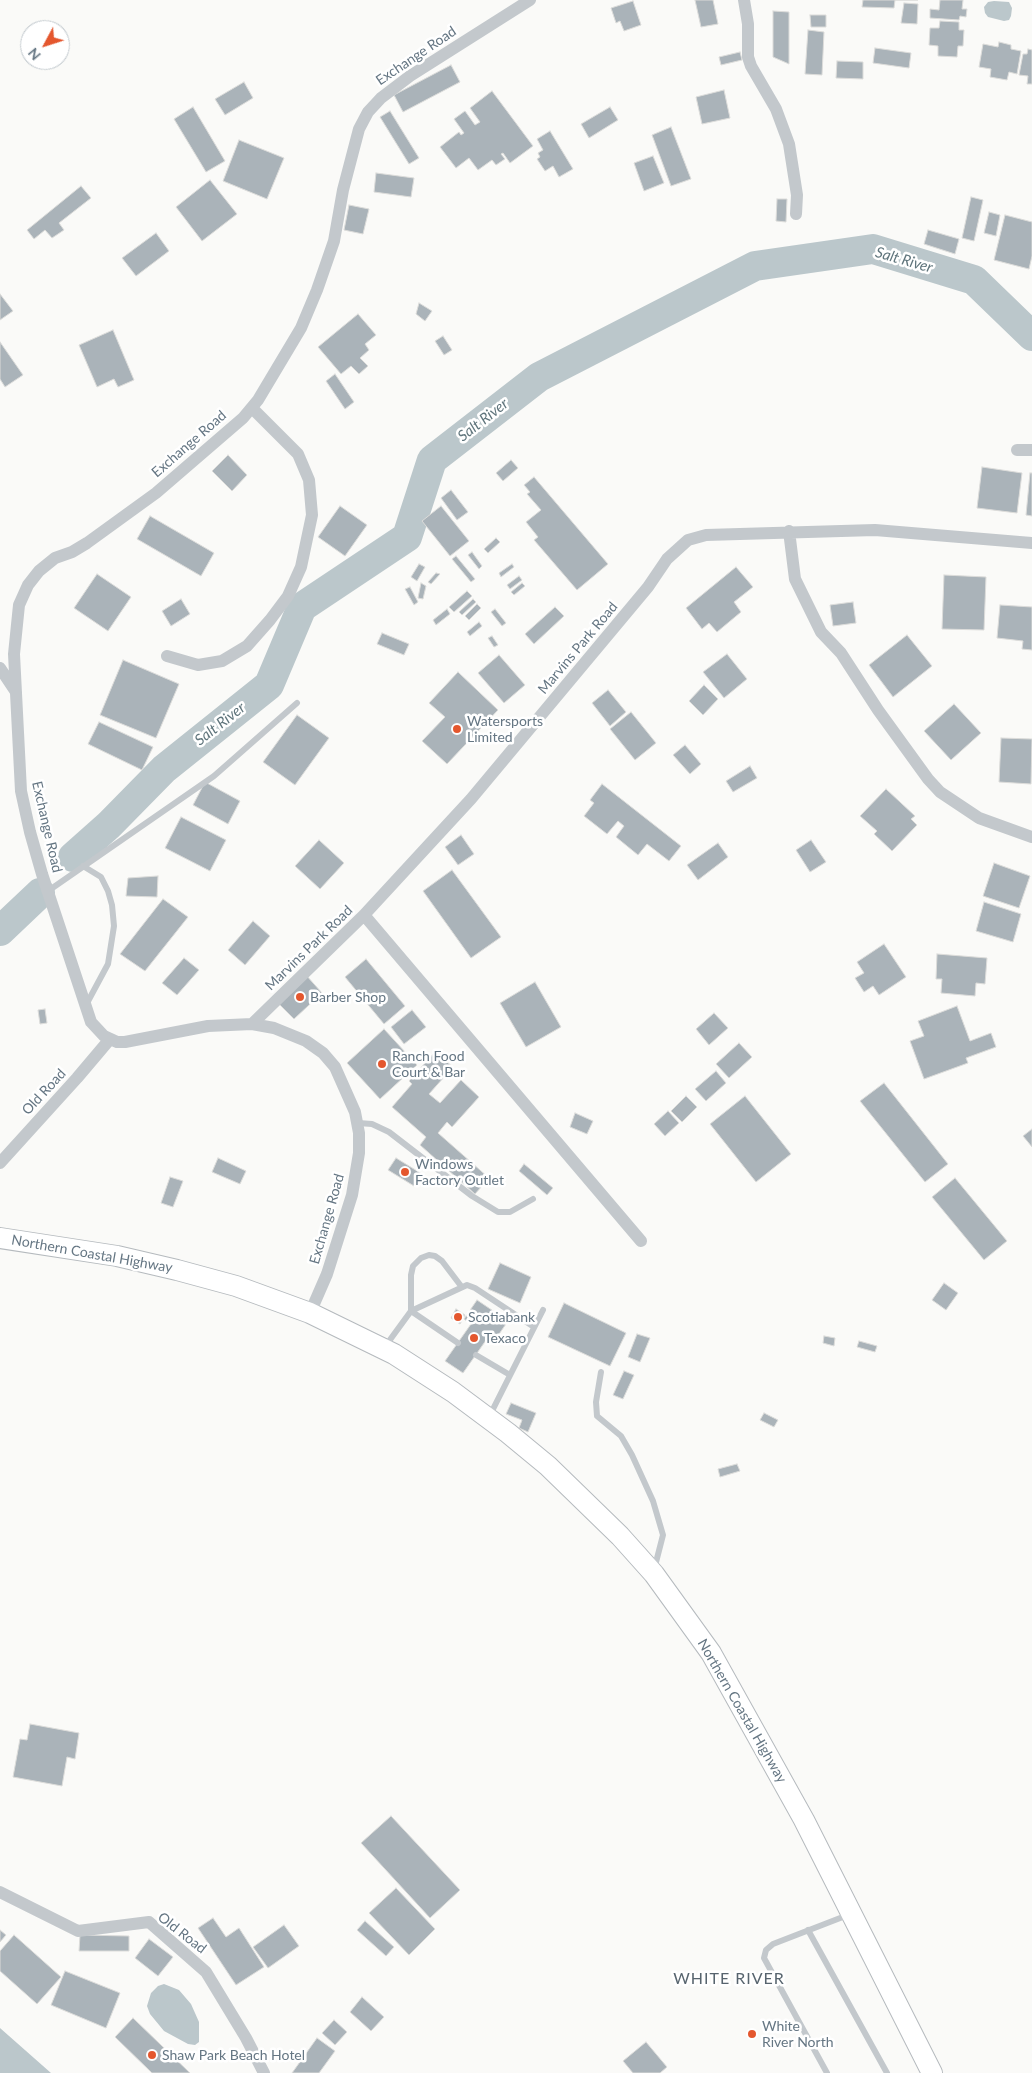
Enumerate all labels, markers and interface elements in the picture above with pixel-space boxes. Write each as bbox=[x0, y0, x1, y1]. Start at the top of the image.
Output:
north arrow bbox=[20, 20, 70, 70]
street label: Exchange Road bbox=[373, 23, 459, 89]
text: N bbox=[24, 45, 44, 64]
water label: Salt River bbox=[873, 243, 935, 277]
water label: Salt River bbox=[454, 395, 512, 445]
street label: Exchange Road bbox=[148, 407, 230, 481]
street label: Marvins Park Road bbox=[535, 599, 621, 697]
water label: Salt River bbox=[191, 699, 249, 749]
place label: Watersports Limited bbox=[467, 713, 543, 746]
marker: Watersports Limited bbox=[451, 723, 463, 735]
street label: Exchange Road bbox=[28, 780, 66, 874]
street label: Marvins Park Road bbox=[262, 902, 356, 994]
place label: Barber Shop bbox=[310, 989, 386, 1005]
marker: Barber Shop bbox=[294, 991, 306, 1003]
place label: Ranch Food Court & Bar bbox=[392, 1048, 465, 1080]
marker: Ranch Food Court & Bar bbox=[376, 1058, 388, 1070]
street label: Old Road bbox=[18, 1065, 70, 1119]
place label: Windows Factory Outlet bbox=[415, 1156, 504, 1188]
marker: Windows Factory Outlet bbox=[399, 1166, 411, 1178]
street label: Exchange Road bbox=[306, 1172, 348, 1266]
street label: Northern Coastal Highway bbox=[10, 1232, 174, 1276]
place label: Scotiabank bbox=[468, 1309, 535, 1325]
marker: Scotiabank bbox=[452, 1311, 464, 1323]
place label: Texaco bbox=[484, 1330, 526, 1346]
marker: Texaco bbox=[468, 1332, 480, 1344]
street label: Northern Coastal Highway bbox=[694, 1636, 790, 1786]
street label: Old Road bbox=[154, 1909, 210, 1957]
district label: WHITE RIVER bbox=[672, 1969, 786, 1989]
place label: White River North bbox=[762, 2018, 833, 2050]
marker: White River North bbox=[746, 2028, 758, 2040]
place label: Shaw Park Beach Hotel bbox=[162, 2047, 305, 2063]
marker: Shaw Park Beach Hotel bbox=[146, 2049, 158, 2061]

